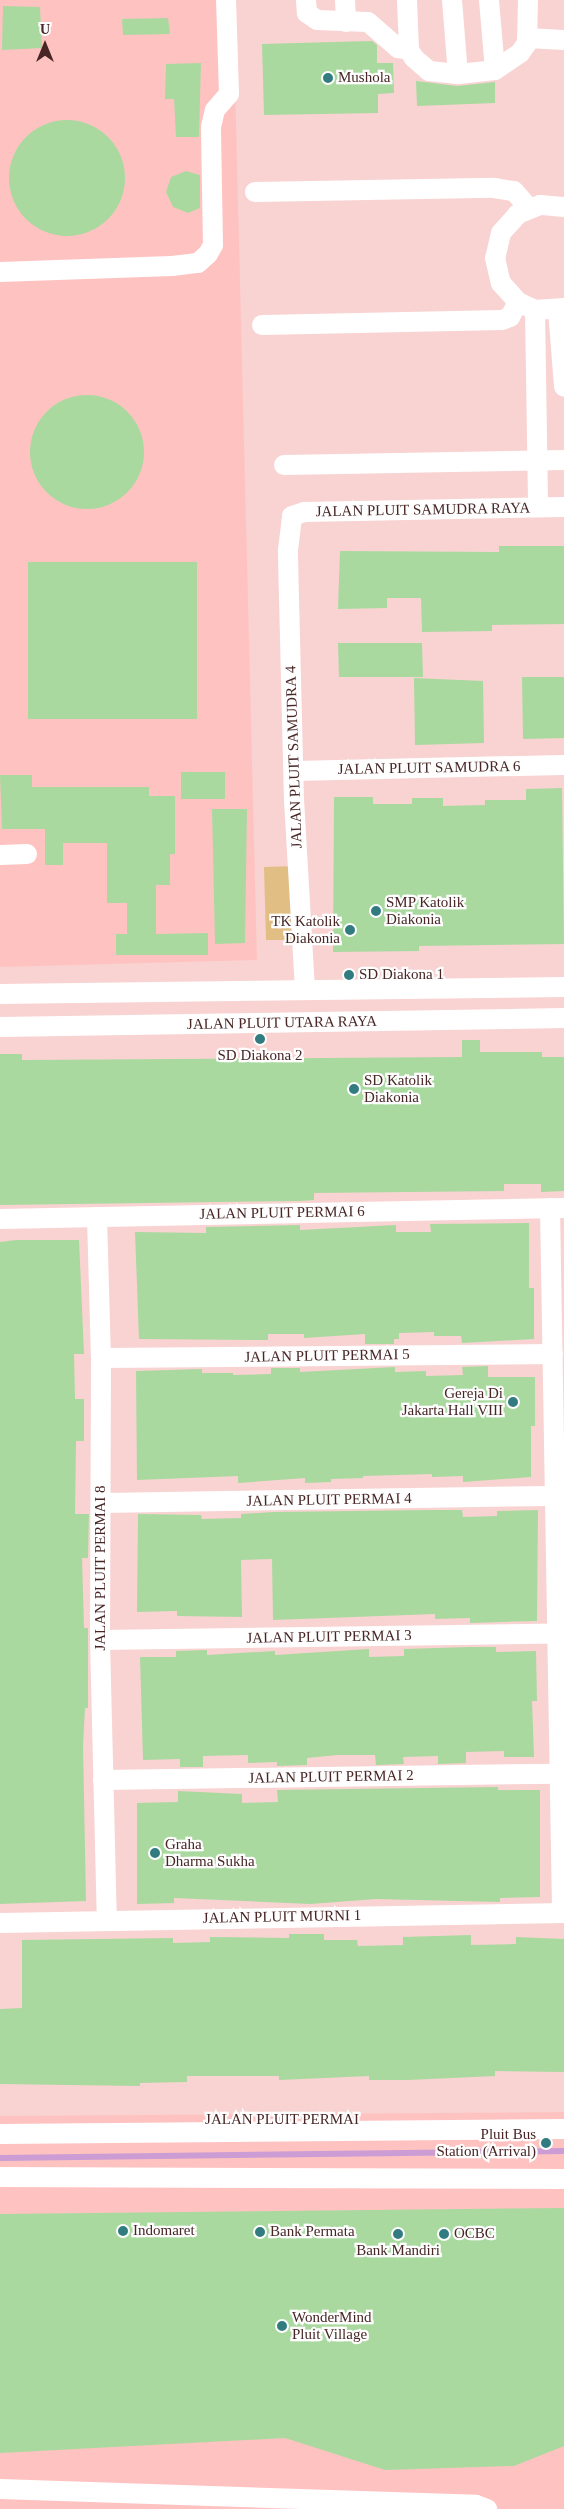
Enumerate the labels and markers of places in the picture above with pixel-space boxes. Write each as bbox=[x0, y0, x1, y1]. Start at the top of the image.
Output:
place label: Mushola bbox=[338, 69, 390, 87]
marker: Mushola bbox=[322, 72, 334, 84]
place label: SMP Katolik Diakonia bbox=[386, 893, 465, 928]
marker: SMP Katolik Diakonia bbox=[370, 905, 382, 917]
place label: TK Katolik Diakonia bbox=[271, 912, 340, 947]
marker: TK Katolik Diakonia bbox=[344, 924, 356, 936]
place label: SD Diakona 1 bbox=[359, 966, 444, 984]
marker: SD Diakona 1 bbox=[343, 969, 355, 981]
marker: SD Diakona 2 bbox=[254, 1033, 266, 1045]
place label: SD Diakona 2 bbox=[218, 1047, 302, 1065]
place label: SD Katolik Diakonia bbox=[364, 1071, 432, 1106]
marker: SD Katolik Diakonia bbox=[348, 1083, 360, 1095]
place label: Gereja Di Jakarta Hall VIII bbox=[401, 1384, 503, 1419]
marker: Gereja Di Jakarta Hall VIII bbox=[507, 1396, 519, 1408]
place label: Graha Dharma Sukha bbox=[165, 1835, 255, 1870]
marker: Graha Dharma Sukha bbox=[149, 1847, 161, 1859]
place label: Pluit Bus Station (Arrival) bbox=[436, 2125, 536, 2160]
marker: Pluit Bus Station (Arrival) bbox=[540, 2137, 552, 2149]
place label: Indomaret bbox=[133, 2222, 195, 2240]
place label: Bank Permata bbox=[270, 2223, 355, 2241]
marker: Indomaret bbox=[117, 2225, 129, 2237]
place label: OCBC bbox=[454, 2225, 495, 2243]
marker: Bank Permata bbox=[254, 2226, 266, 2238]
marker: Bank Mandiri bbox=[392, 2228, 404, 2240]
marker: OCBC bbox=[438, 2228, 450, 2240]
place label: Bank Mandiri bbox=[356, 2242, 440, 2260]
place label: WonderMind Pluit Village bbox=[292, 2308, 372, 2343]
marker: WonderMind Pluit Village bbox=[276, 2320, 288, 2332]

